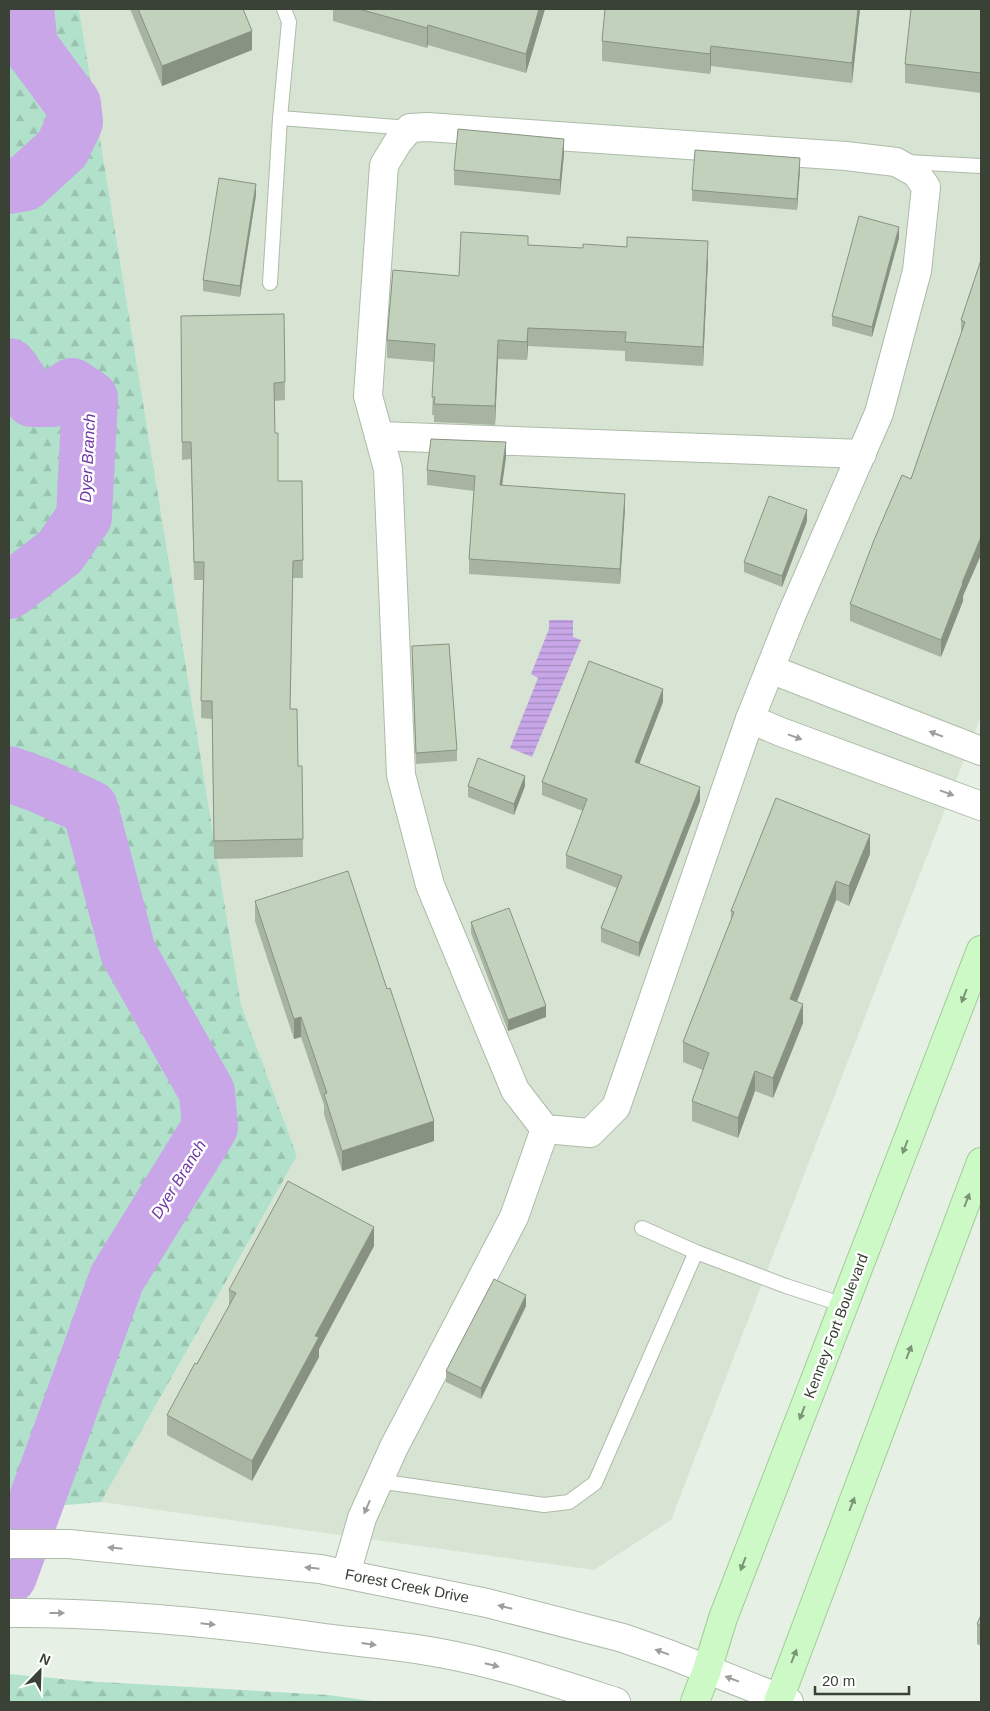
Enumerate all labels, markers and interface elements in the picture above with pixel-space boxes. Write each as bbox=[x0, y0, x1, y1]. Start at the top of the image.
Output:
water label: Dyer Branch bbox=[77, 413, 98, 503]
one-way arrow bbox=[929, 729, 943, 737]
one-way arrow bbox=[788, 733, 803, 741]
one-way arrow bbox=[940, 789, 955, 797]
one-way arrow bbox=[960, 988, 967, 1003]
water label: Dyer Branch bbox=[148, 1137, 209, 1221]
one-way arrow bbox=[901, 1140, 909, 1155]
one-way arrow bbox=[963, 1192, 971, 1207]
street label: Kenney Fort Boulevard bbox=[800, 1251, 871, 1400]
one-way arrow bbox=[905, 1344, 913, 1359]
one-way arrow bbox=[798, 1406, 806, 1421]
one-way arrow bbox=[849, 1497, 856, 1512]
one-way arrow bbox=[362, 1500, 370, 1514]
one-way arrow bbox=[107, 1544, 123, 1552]
one-way arrow bbox=[739, 1557, 747, 1572]
one-way arrow bbox=[304, 1564, 320, 1572]
street label: Forest Creek Drive bbox=[344, 1565, 470, 1606]
one-way arrow bbox=[498, 1603, 513, 1611]
one-way arrow bbox=[50, 1609, 66, 1617]
one-way arrow bbox=[200, 1620, 216, 1628]
one-way arrow bbox=[361, 1640, 377, 1648]
north arrow bbox=[15, 1646, 65, 1696]
one-way arrow bbox=[654, 1647, 669, 1655]
one-way arrow bbox=[791, 1649, 799, 1664]
text: N bbox=[37, 1650, 53, 1668]
one-way arrow bbox=[484, 1661, 499, 1669]
scale bar bbox=[815, 1664, 909, 1696]
text: 20 m bbox=[822, 1672, 855, 1689]
one-way arrow bbox=[725, 1675, 739, 1683]

